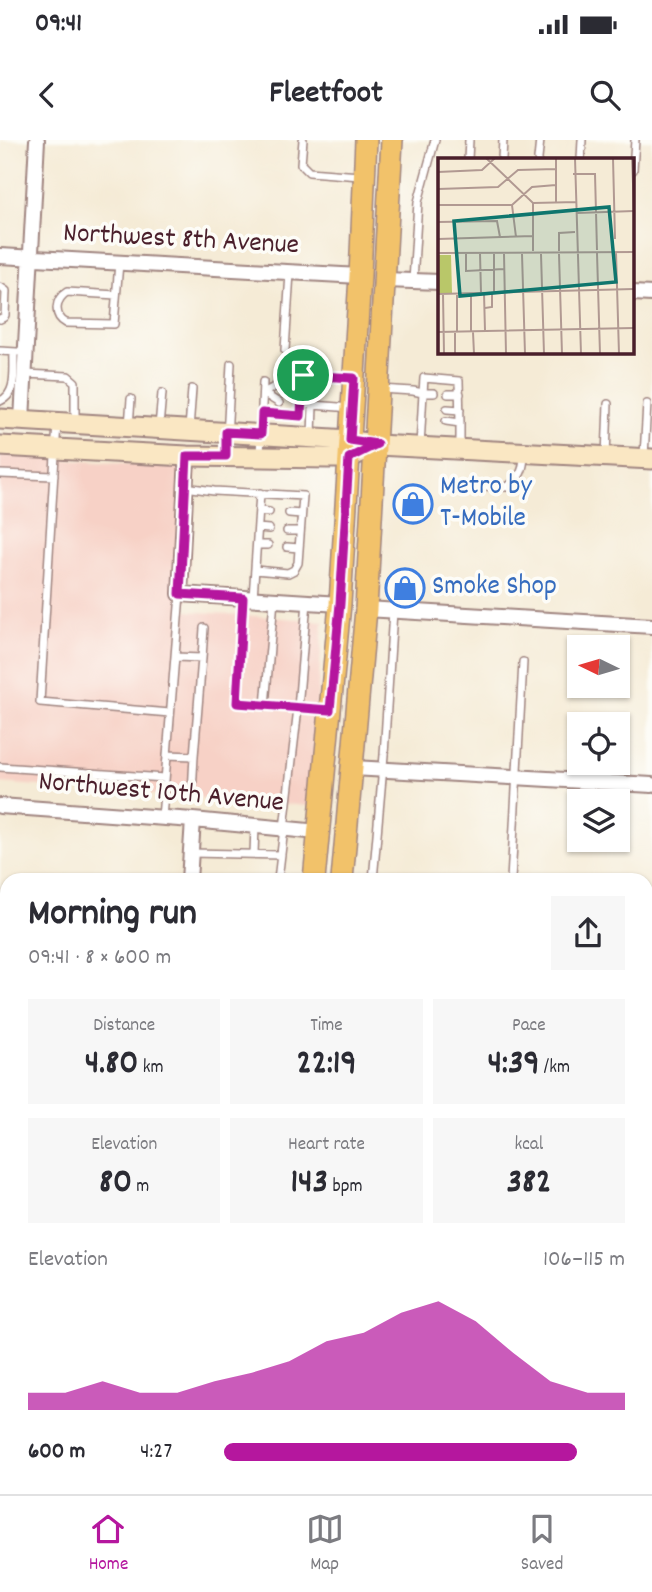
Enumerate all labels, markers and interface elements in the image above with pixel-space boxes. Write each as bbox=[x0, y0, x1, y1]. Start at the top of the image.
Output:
text: 09:41 bbox=[35, 6, 82, 43]
text: Fleetfoot bbox=[269, 72, 383, 118]
icon: back bbox=[28, 76, 66, 114]
icon: search bbox=[586, 76, 624, 114]
inset map bbox=[438, 158, 634, 354]
street label: Northwest 8th Avenue bbox=[62, 215, 300, 267]
pin bbox=[273, 345, 333, 405]
icon: arrive bbox=[284, 356, 322, 394]
place label: Metro by T-Mobile bbox=[440, 468, 532, 540]
shop icon: Metro by T-Mobile bbox=[392, 483, 434, 525]
shop icon: Smoke Shop bbox=[384, 567, 426, 609]
place label: Smoke Shop bbox=[432, 568, 557, 608]
north arrow bbox=[567, 635, 630, 698]
map controls bbox=[567, 635, 630, 852]
button: locate bbox=[567, 712, 630, 775]
street label: Northwest 10th Avenue bbox=[37, 763, 285, 825]
button: layers bbox=[567, 789, 630, 852]
text: Morning run bbox=[28, 888, 197, 943]
button: share bbox=[551, 896, 625, 970]
text: 09:41 · 8 × 600 m bbox=[28, 942, 171, 975]
text: Distance bbox=[93, 1013, 155, 1040]
text: Time bbox=[310, 1013, 343, 1040]
text: Pace bbox=[512, 1013, 546, 1040]
text: 4.80 bbox=[85, 1040, 138, 1090]
text: 22:19 bbox=[296, 1040, 357, 1090]
text: 4:39 bbox=[488, 1040, 539, 1090]
text: km bbox=[138, 1055, 163, 1082]
text: /km bbox=[539, 1055, 570, 1082]
text: Elevation bbox=[91, 1132, 157, 1159]
text: Heart rate bbox=[288, 1132, 365, 1159]
text: kcal bbox=[514, 1132, 543, 1159]
text: 80 bbox=[99, 1159, 132, 1209]
text: 143 bbox=[290, 1159, 328, 1209]
text: 382 bbox=[506, 1159, 551, 1209]
text: m bbox=[132, 1174, 149, 1201]
text: bpm bbox=[328, 1174, 363, 1201]
text: Elevation bbox=[28, 1244, 108, 1277]
text: 106–115 m bbox=[543, 1244, 625, 1277]
text: 600 m bbox=[28, 1436, 85, 1469]
text: 4:27 bbox=[140, 1436, 172, 1469]
tab: Home bbox=[89, 1510, 128, 1579]
tab: Map bbox=[306, 1510, 344, 1579]
tab: Saved bbox=[521, 1510, 563, 1579]

